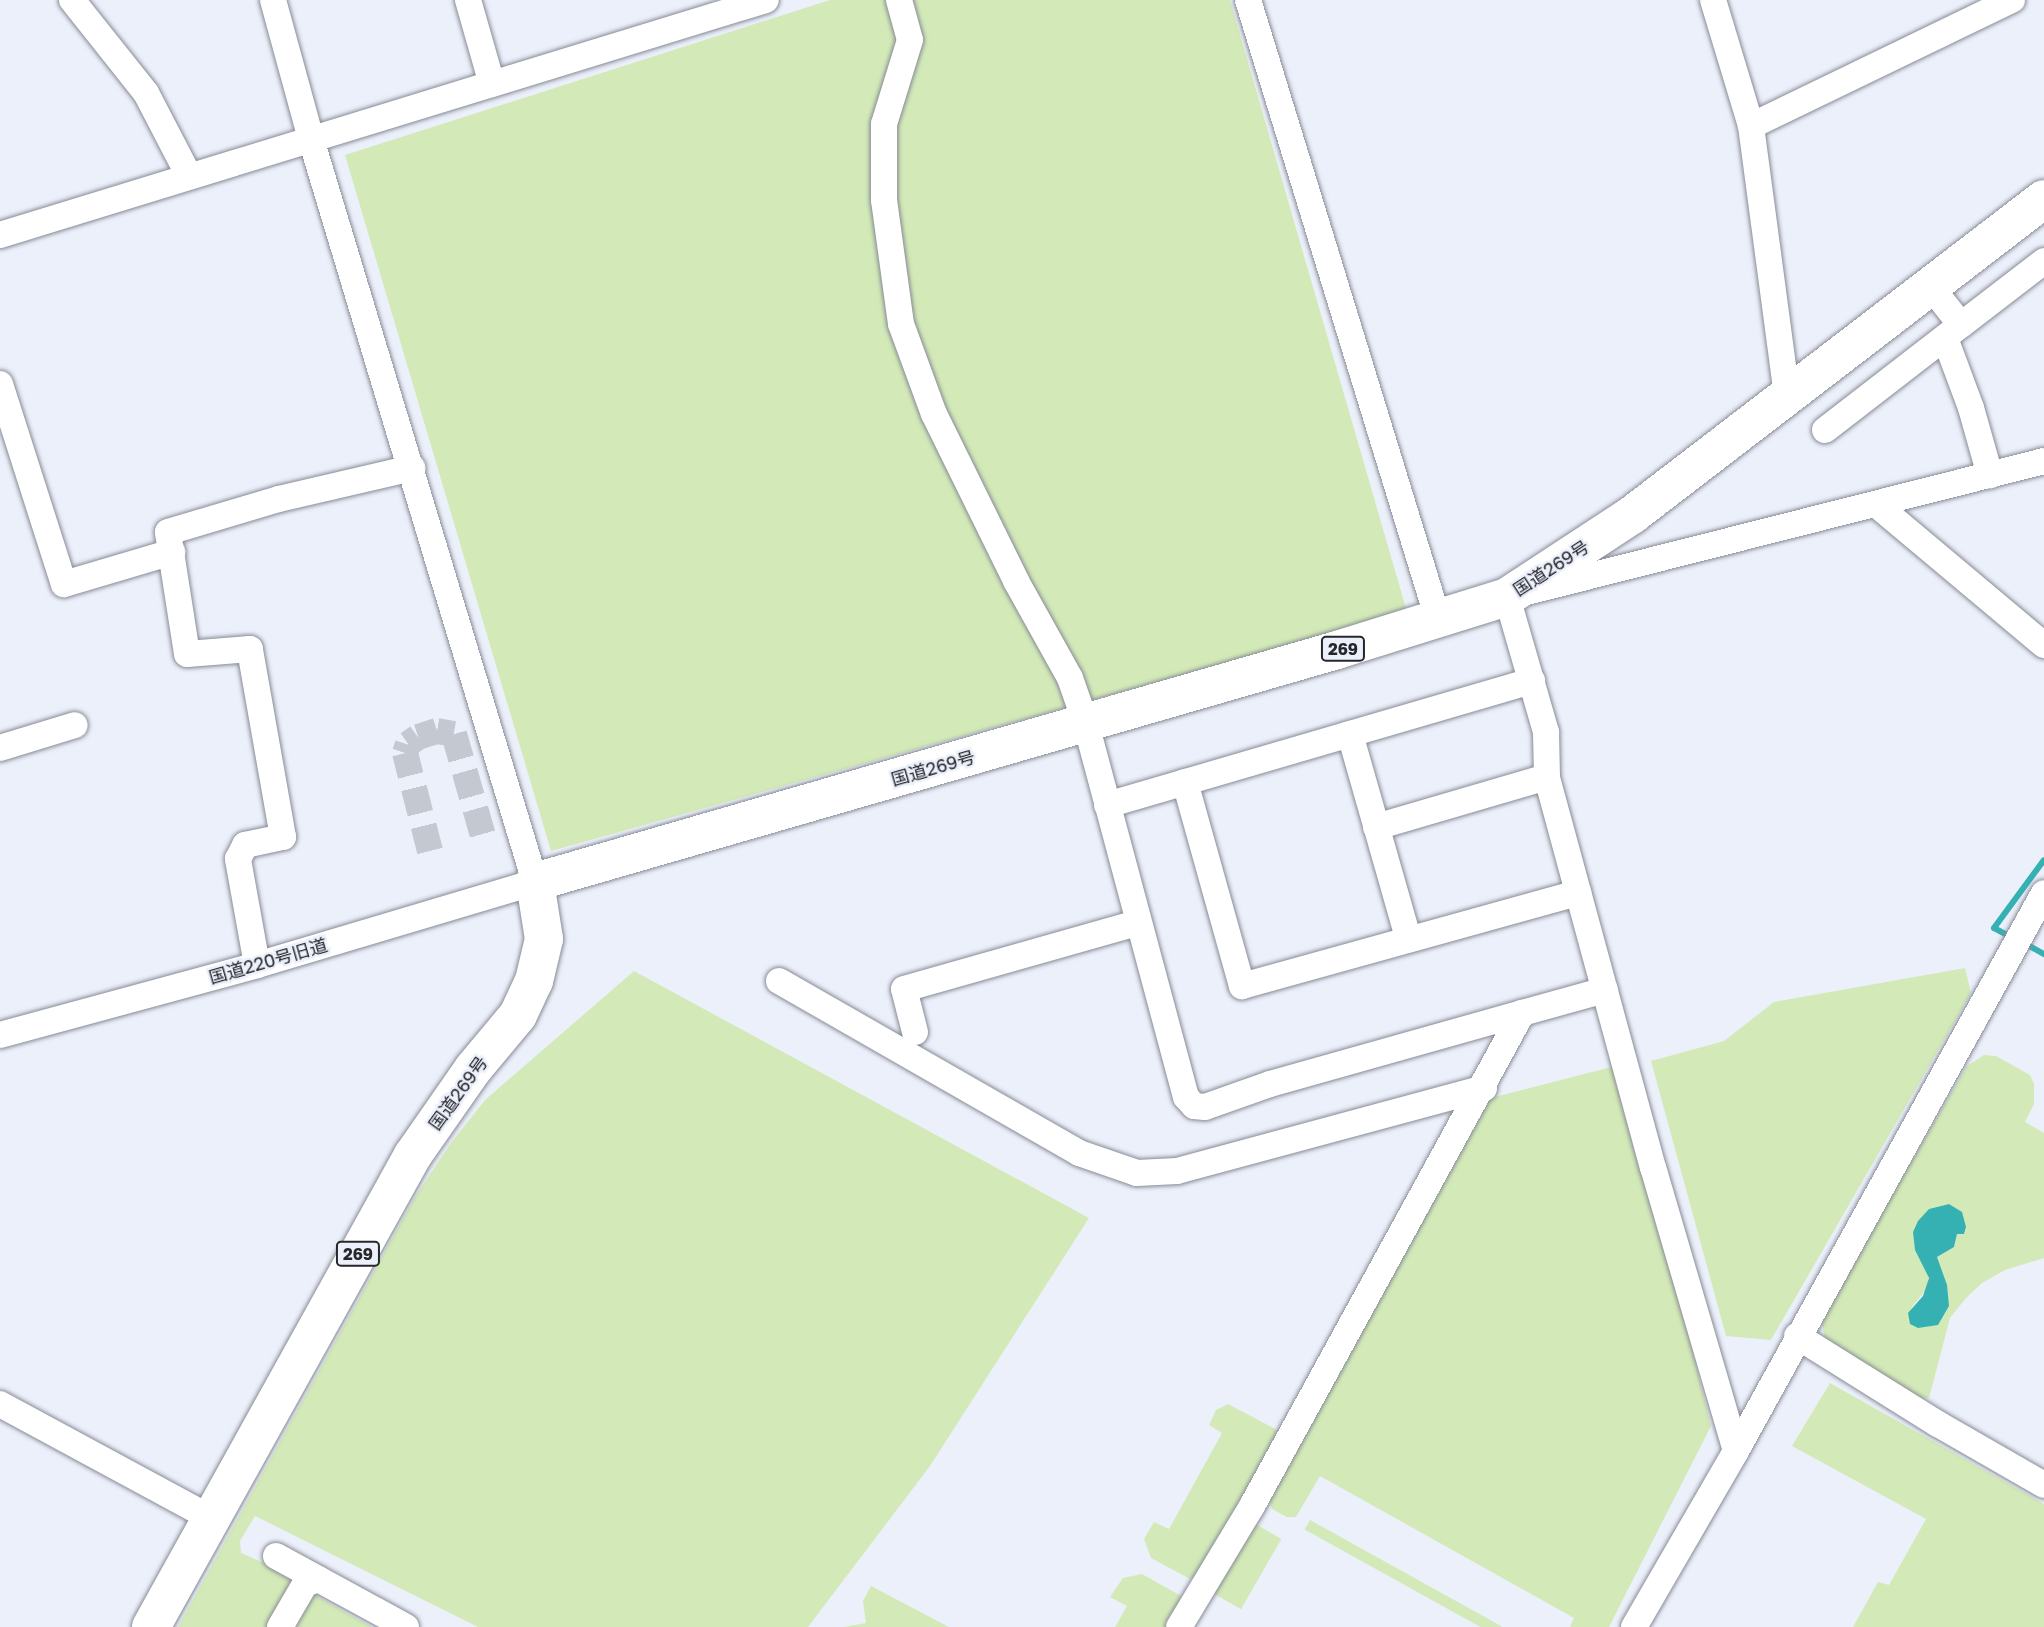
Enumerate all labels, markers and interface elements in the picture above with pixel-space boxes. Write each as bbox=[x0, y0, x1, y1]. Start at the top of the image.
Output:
street label: 国道269号 bbox=[1509, 535, 1593, 601]
road number: 269 bbox=[1320, 636, 1366, 662]
street label: 国道269号 bbox=[889, 746, 977, 790]
street label: 国道220号旧道 bbox=[206, 934, 330, 988]
street label: 国道269号 bbox=[424, 1052, 492, 1134]
road number: 269 bbox=[335, 1242, 381, 1266]

